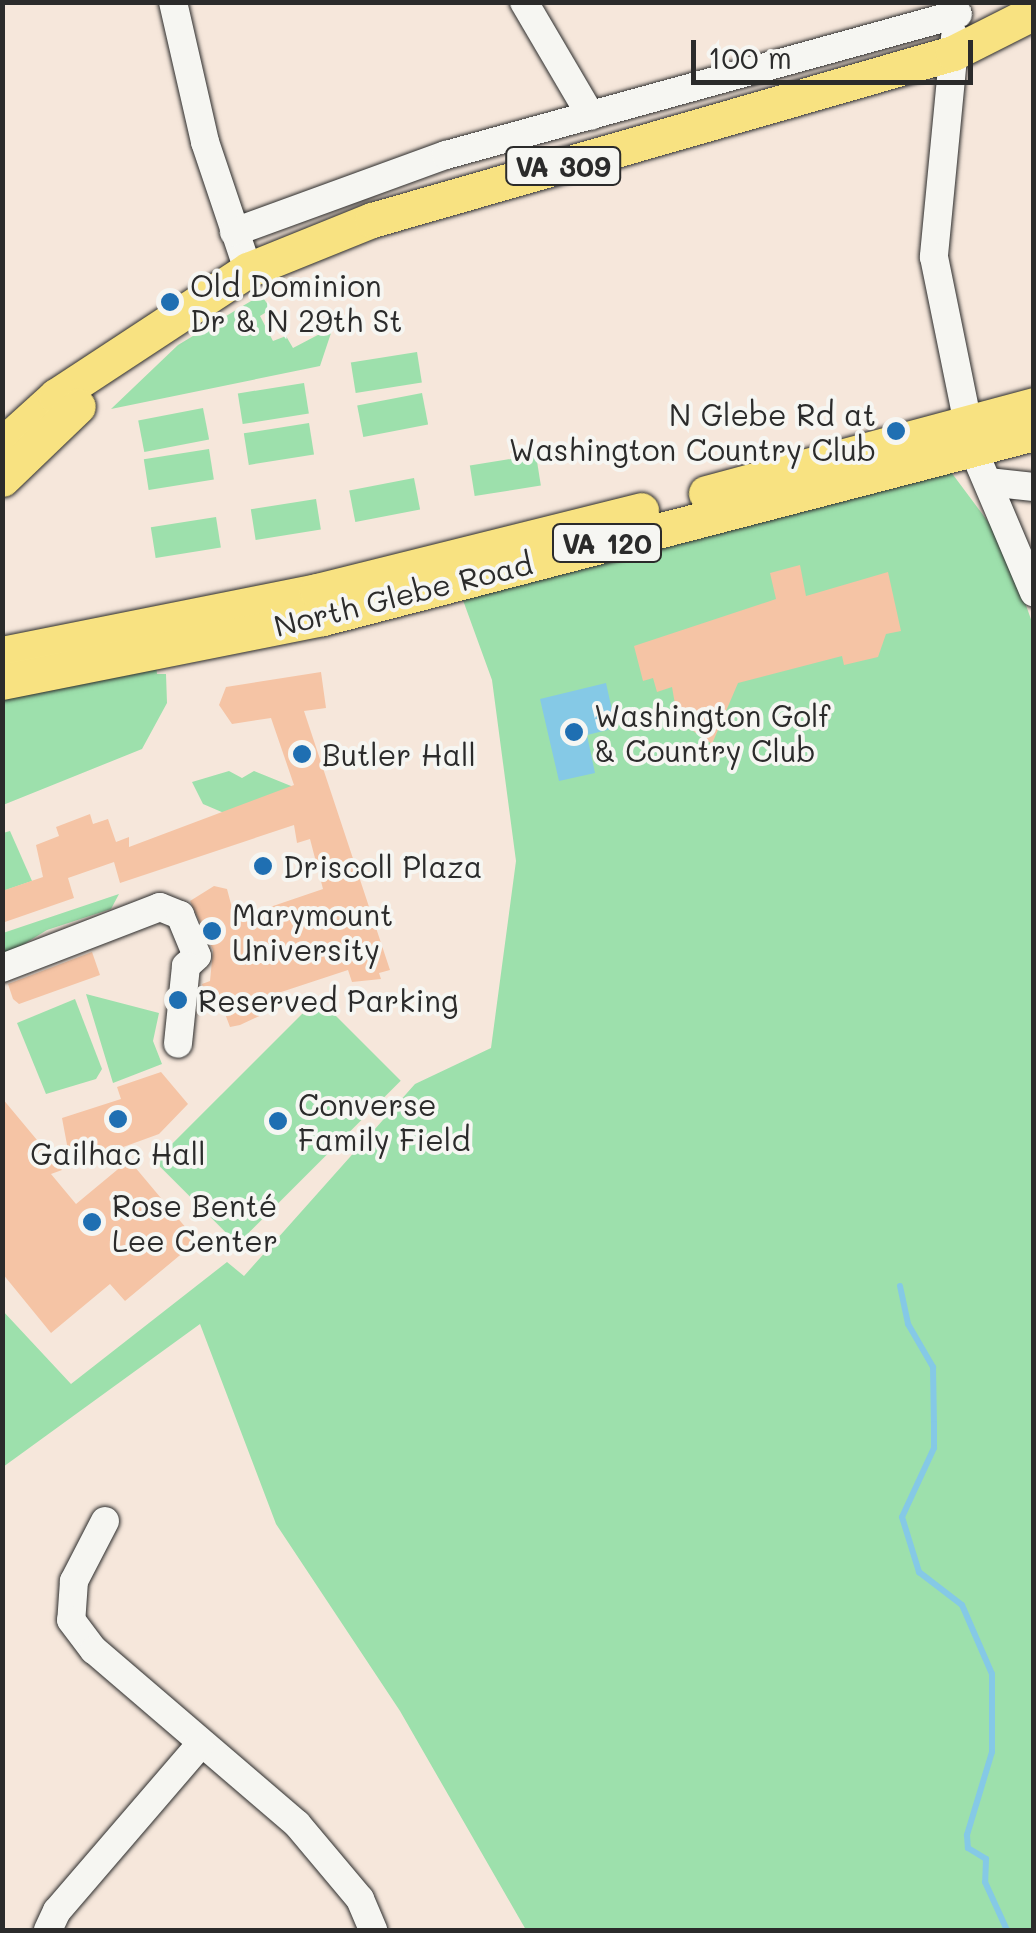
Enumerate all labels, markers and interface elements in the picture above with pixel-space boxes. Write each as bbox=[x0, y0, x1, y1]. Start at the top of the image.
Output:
scale bar bbox=[696, 20, 978, 82]
text: 100 m bbox=[708, 37, 792, 77]
road number: VA 309 bbox=[503, 143, 623, 189]
place label: Old Dominion Dr & N 29th St bbox=[190, 267, 403, 338]
marker: Old Dominion Dr & N 29th St bbox=[159, 291, 181, 313]
place label: N Glebe Rd at Washington Country Club bbox=[509, 396, 876, 466]
marker: N Glebe Rd at Washington Country Club bbox=[885, 420, 907, 442]
road number: VA 120 bbox=[552, 520, 662, 566]
street label: North Glebe Road bbox=[270, 544, 536, 644]
place label: Washington Golf & Country Club bbox=[594, 697, 830, 768]
marker: Washington Golf & Country Club bbox=[563, 721, 585, 743]
place label: Butler Hall bbox=[322, 736, 476, 772]
marker: Butler Hall bbox=[291, 743, 313, 765]
place label: Driscoll Plaza bbox=[283, 848, 482, 884]
marker: Driscoll Plaza bbox=[252, 855, 274, 877]
place label: Marymount University bbox=[232, 896, 393, 966]
marker: Marymount University bbox=[201, 920, 223, 942]
place label: Reserved Parking bbox=[198, 982, 458, 1018]
marker: Reserved Parking bbox=[167, 989, 189, 1011]
place label: Converse Family Field bbox=[298, 1086, 470, 1156]
marker: Gailhac Hall bbox=[107, 1108, 129, 1130]
marker: Converse Family Field bbox=[267, 1110, 289, 1132]
place label: Gailhac Hall bbox=[30, 1135, 206, 1171]
place label: Rose Benté Lee Center bbox=[112, 1187, 278, 1258]
marker: Rose Benté Lee Center bbox=[81, 1211, 103, 1233]

